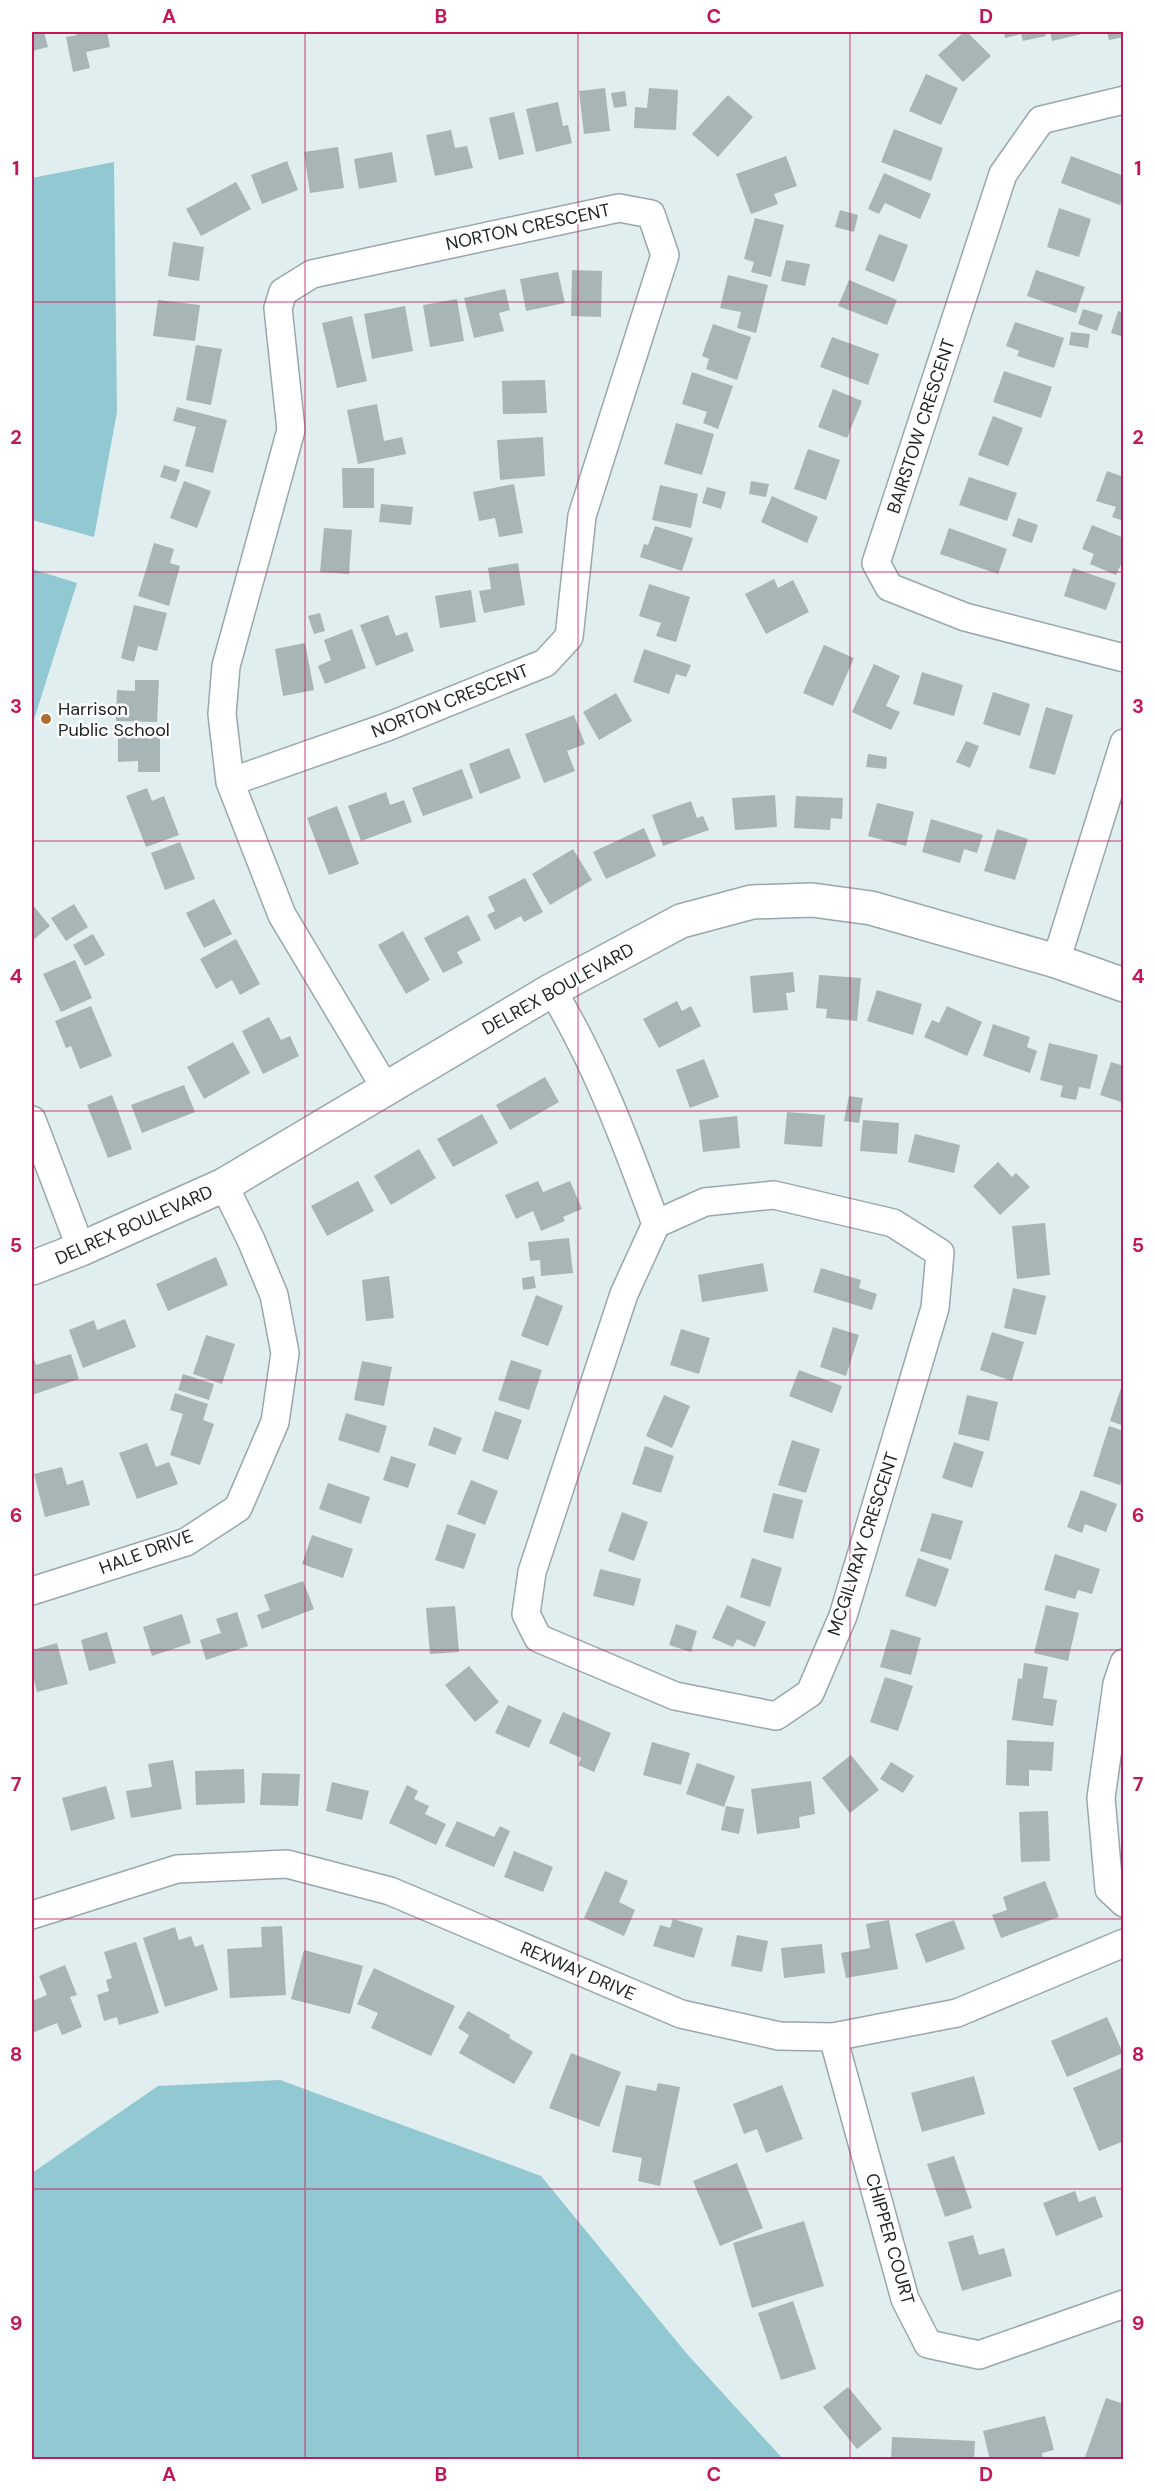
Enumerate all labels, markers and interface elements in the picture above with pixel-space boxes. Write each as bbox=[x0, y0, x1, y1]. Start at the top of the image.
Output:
text: A bbox=[162, 3, 176, 29]
text: B bbox=[435, 3, 447, 29]
text: C bbox=[707, 3, 721, 29]
text: D bbox=[979, 3, 993, 29]
text: 1 bbox=[12, 155, 20, 181]
text: 1 bbox=[1134, 155, 1142, 181]
street label: NORTON CRESCENT bbox=[444, 198, 612, 256]
street label: BAIRSTOW CRESCENT bbox=[881, 335, 961, 517]
text: 2 bbox=[10, 424, 22, 450]
text: 2 bbox=[1132, 424, 1144, 450]
street label: NORTON CRESCENT bbox=[368, 659, 532, 743]
text: 3 bbox=[10, 693, 22, 719]
text: 3 bbox=[1132, 693, 1144, 719]
place label: Harrison Public School bbox=[58, 697, 170, 742]
marker: Harrison Public School bbox=[39, 712, 53, 726]
street label: DELREX BOULEVARD bbox=[478, 937, 638, 1041]
text: 4 bbox=[10, 963, 23, 989]
text: 4 bbox=[1132, 963, 1145, 989]
street label: DELREX BOULEVARD bbox=[51, 1179, 217, 1271]
text: 5 bbox=[10, 1232, 22, 1258]
text: 5 bbox=[1132, 1232, 1144, 1258]
street label: MCGILVRAY CRESCENT bbox=[822, 1449, 904, 1639]
text: 6 bbox=[10, 1502, 22, 1528]
text: 6 bbox=[1132, 1502, 1144, 1528]
street label: HALE DRIVE bbox=[96, 1524, 196, 1580]
text: 7 bbox=[11, 1771, 22, 1797]
text: 7 bbox=[1133, 1771, 1144, 1797]
street label: REXWAY DRIVE bbox=[517, 1936, 639, 2006]
text: 8 bbox=[10, 2041, 22, 2067]
text: 8 bbox=[1132, 2041, 1144, 2067]
street label: CHIPPER COURT bbox=[860, 2171, 920, 2307]
text: 9 bbox=[10, 2310, 22, 2336]
text: 9 bbox=[1132, 2310, 1144, 2336]
text: A bbox=[162, 2461, 176, 2487]
text: B bbox=[435, 2461, 447, 2487]
text: C bbox=[707, 2461, 721, 2487]
text: D bbox=[979, 2461, 993, 2487]

